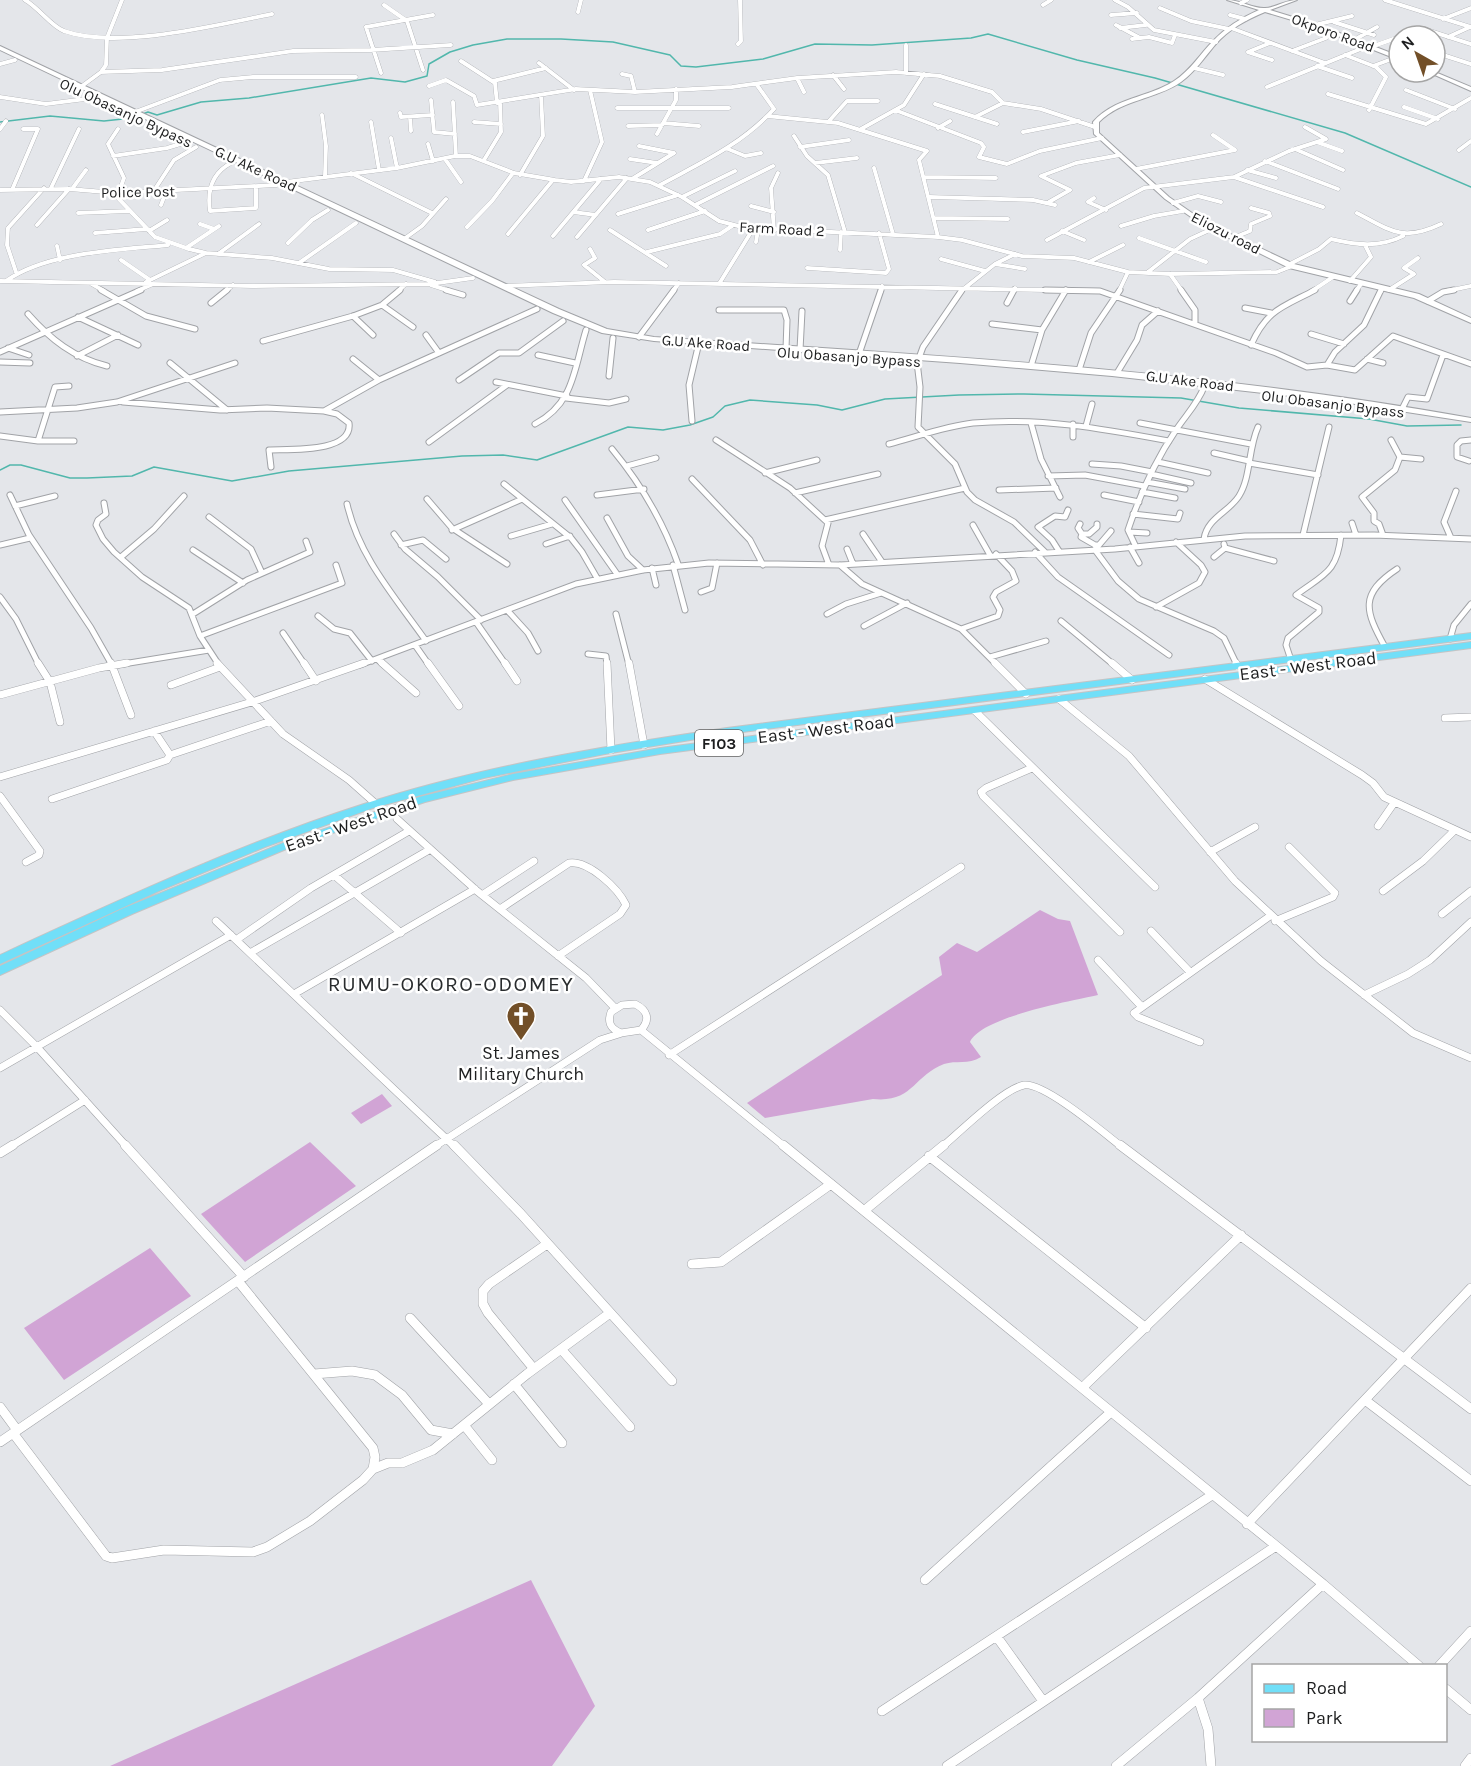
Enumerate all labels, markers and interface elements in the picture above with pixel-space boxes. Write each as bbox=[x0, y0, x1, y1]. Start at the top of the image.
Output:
street label: Okporo Road bbox=[1289, 10, 1377, 56]
north arrow bbox=[1387, 24, 1447, 84]
text: N bbox=[1397, 32, 1418, 54]
street label: Olu Obasanjo Bypass bbox=[57, 74, 195, 152]
street label: G.U Ake Road bbox=[212, 142, 300, 196]
street label: Police Post bbox=[101, 182, 176, 202]
street label: Eliozu road bbox=[1188, 208, 1264, 258]
street label: Farm Road 2 bbox=[739, 218, 825, 240]
street label: G.U Ake Road bbox=[661, 331, 751, 355]
street label: Olu Obasanjo Bypass bbox=[776, 343, 922, 371]
street label: G.U Ake Road bbox=[1145, 367, 1235, 395]
street label: Olu Obasanjo Bypass bbox=[1260, 386, 1406, 422]
street label: East - West Road bbox=[1238, 647, 1378, 685]
street label: East - West Road bbox=[756, 710, 896, 748]
road number: F103 bbox=[695, 730, 743, 756]
street label: East - West Road bbox=[282, 791, 420, 857]
district label: RUMU-OKORO-ODOMEY bbox=[328, 972, 574, 996]
church icon: St. James Military Church bbox=[505, 1000, 537, 1042]
place label: St. James Military Church bbox=[458, 1042, 584, 1085]
legend bbox=[1252, 1664, 1447, 1742]
text: Road bbox=[1306, 1677, 1347, 1699]
text: Park bbox=[1306, 1707, 1343, 1729]

